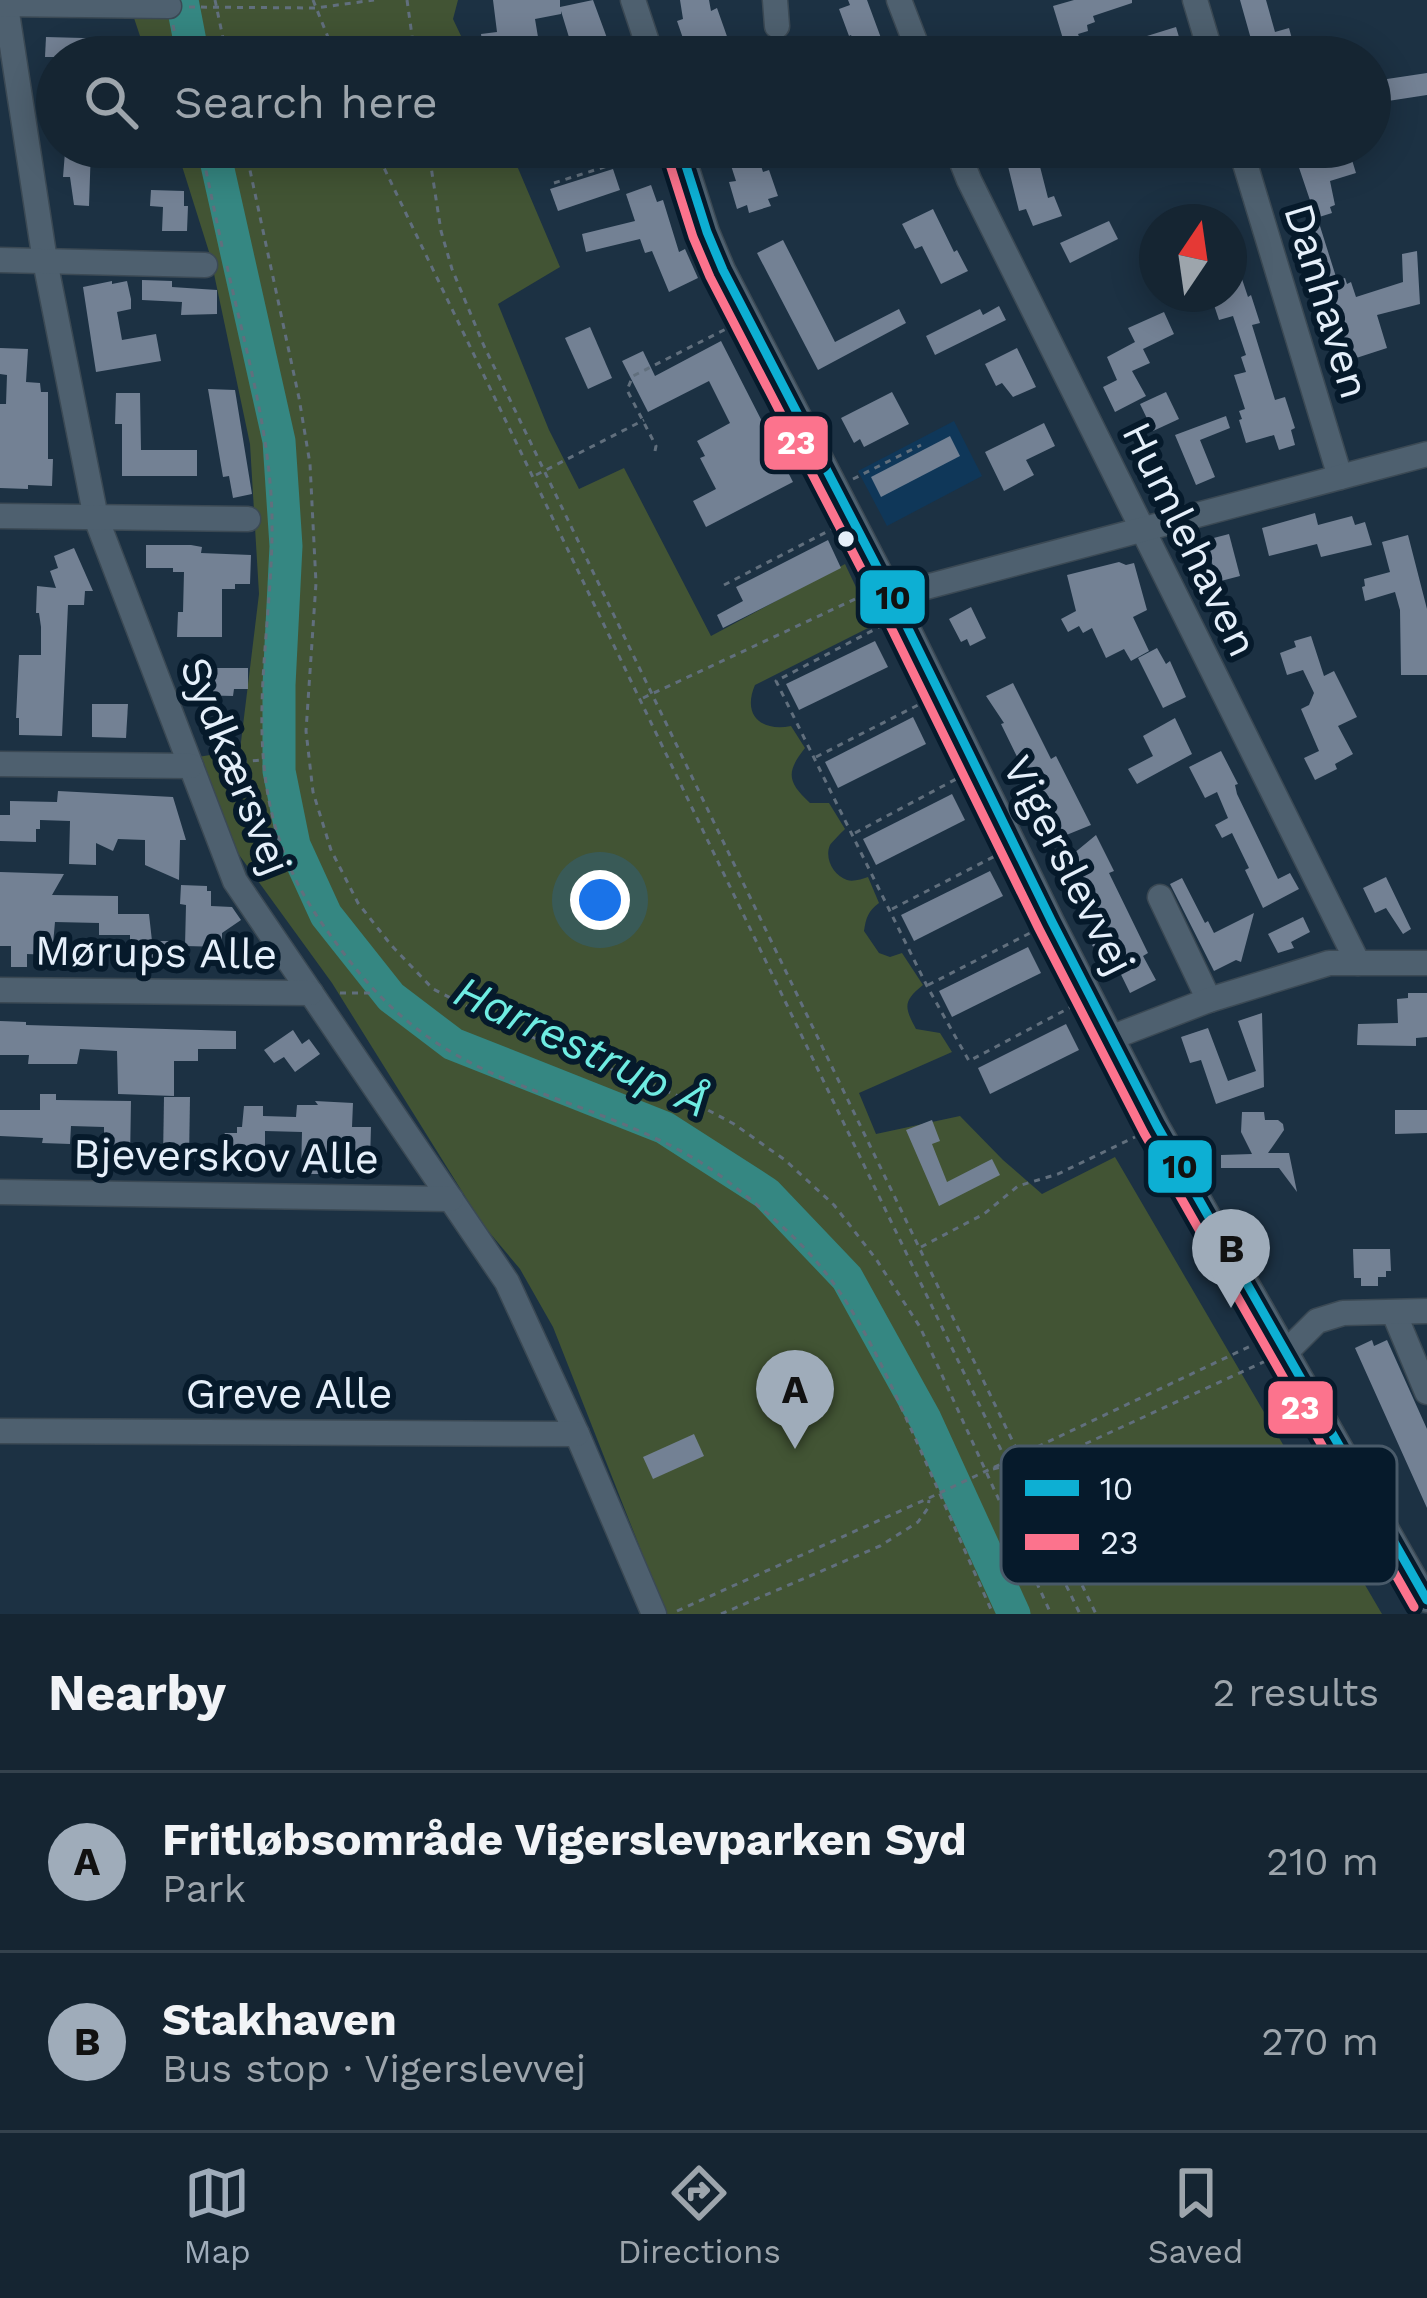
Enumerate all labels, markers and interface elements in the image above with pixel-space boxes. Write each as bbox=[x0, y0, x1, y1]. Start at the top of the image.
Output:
search box bbox=[36, 36, 1391, 168]
icon: search bbox=[78, 69, 144, 135]
text: Search here bbox=[174, 76, 438, 129]
street label: Danhaven bbox=[1274, 198, 1380, 404]
north arrow bbox=[1139, 204, 1247, 312]
line badge: 23 bbox=[762, 414, 830, 472]
street label: Humlehaven bbox=[1112, 414, 1268, 664]
text: 23 bbox=[776, 423, 816, 462]
unlabelled marker bbox=[835, 528, 857, 550]
line badge: 10 bbox=[858, 568, 927, 626]
text: 10 bbox=[875, 578, 911, 617]
street label: Sydkærsvej bbox=[170, 650, 302, 882]
street label: Vigerslevvej bbox=[993, 747, 1145, 983]
your location bbox=[570, 870, 630, 930]
street label: Mørups Alle bbox=[34, 925, 278, 979]
water label: Harrestrup Å bbox=[446, 964, 718, 1128]
street label: Bjeverskov Alle bbox=[73, 1129, 379, 1183]
line badge: 10 bbox=[1146, 1138, 1214, 1195]
text: 10 bbox=[1162, 1147, 1198, 1186]
pin: B bbox=[1192, 1209, 1270, 1308]
pin: A bbox=[756, 1350, 834, 1449]
street label: Greve Alle bbox=[186, 1369, 392, 1418]
line badge: 23 bbox=[1266, 1379, 1335, 1436]
text: 23 bbox=[1280, 1388, 1320, 1427]
legend bbox=[1001, 1446, 1397, 1584]
text: 10 bbox=[1100, 1469, 1133, 1508]
text: 23 bbox=[1100, 1523, 1138, 1562]
text: Nearby bbox=[48, 1663, 226, 1722]
text: 2 results bbox=[1213, 1670, 1379, 1715]
text: Fritløbsområde Vigerslevparken Syd bbox=[162, 1813, 967, 1866]
text: A bbox=[74, 1839, 100, 1884]
text: 210 m bbox=[1266, 1839, 1379, 1884]
text: Park bbox=[162, 1866, 246, 1911]
text: Stakhaven bbox=[162, 1993, 397, 2046]
text: B bbox=[74, 2019, 100, 2064]
text: 270 m bbox=[1261, 2019, 1379, 2064]
text: Bus stop · Vigerslevvej bbox=[162, 2046, 586, 2091]
tab: Map bbox=[183, 2160, 251, 2271]
tab: Directions bbox=[618, 2160, 781, 2271]
tab: Saved bbox=[1148, 2160, 1244, 2271]

